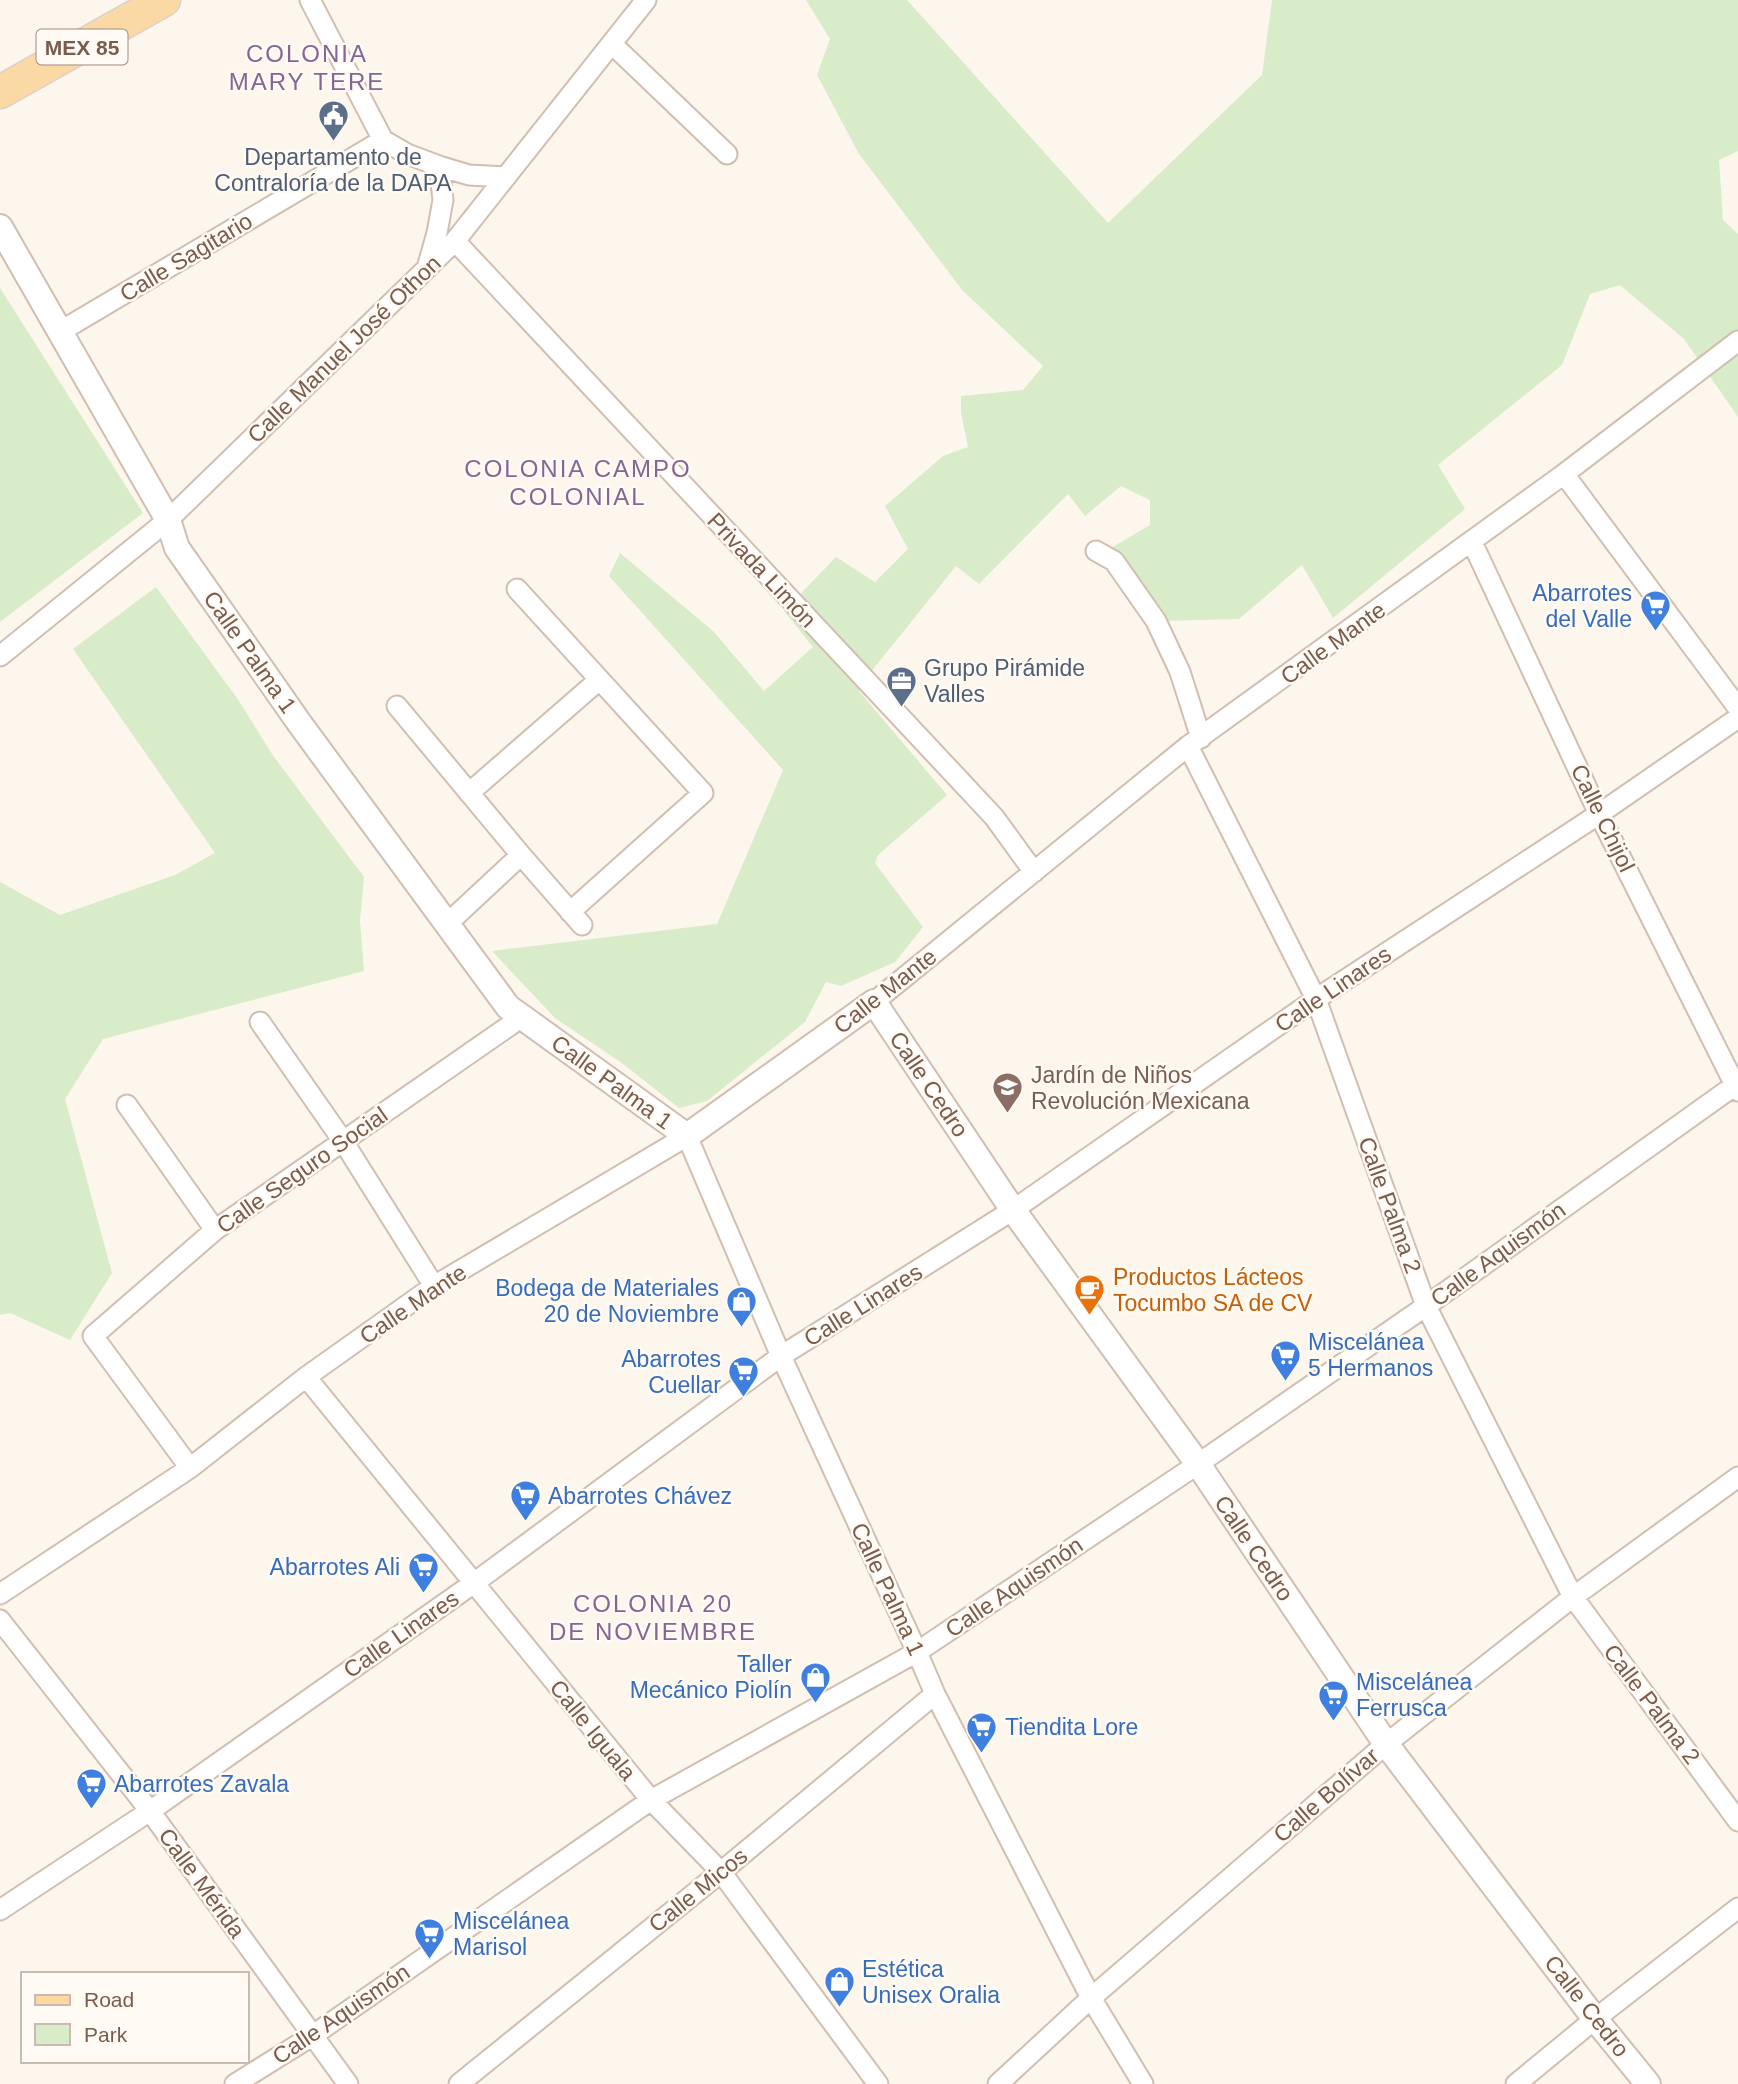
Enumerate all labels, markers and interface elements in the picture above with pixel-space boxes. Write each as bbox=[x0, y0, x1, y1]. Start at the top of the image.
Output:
road number: MEX 85 bbox=[36, 30, 128, 64]
district label: COLONIA MARY TERE bbox=[229, 40, 385, 95]
public building icon: Departamento de Contraloría de la DAPA bbox=[316, 99, 350, 143]
place label: Departamento de Contraloría de la DAPA bbox=[214, 144, 452, 196]
street label: Calle Sagitario bbox=[115, 207, 257, 307]
street label: Calle Manuel José Othon bbox=[242, 250, 446, 448]
district label: COLONIA CAMPO COLONIAL bbox=[464, 455, 692, 510]
street label: Privada Limón bbox=[702, 507, 822, 633]
place label: Abarrotes del Valle bbox=[1532, 580, 1632, 632]
street label: Calle Palma 1 bbox=[198, 586, 302, 718]
supermarket icon: Abarrotes del Valle bbox=[1638, 589, 1672, 633]
street label: Calle Mante bbox=[1276, 596, 1390, 690]
place label: Grupo Pirámide Valles bbox=[924, 655, 1085, 707]
office icon: Grupo Pirámide Valles bbox=[884, 664, 918, 708]
street label: Calle Chijol bbox=[1566, 760, 1640, 876]
street label: Calle Linares bbox=[1270, 941, 1396, 1037]
street label: Calle Mante bbox=[829, 943, 941, 1039]
street label: Calle Cedro bbox=[884, 1026, 974, 1142]
street label: Calle Palma 1 bbox=[546, 1029, 678, 1135]
place label: Jardín de Niños Revolución Mexicana bbox=[1031, 1062, 1250, 1114]
school or university icon: Jardín de Niños Revolución Mexicana bbox=[991, 1071, 1025, 1115]
street label: Calle Seguro Social bbox=[212, 1101, 392, 1239]
street label: Calle Palma 2 bbox=[1353, 1133, 1427, 1277]
street label: Calle Aquismón bbox=[1426, 1197, 1570, 1311]
street label: Calle Linares bbox=[799, 1258, 927, 1352]
street label: Calle Mante bbox=[355, 1259, 471, 1349]
place label: Productos Lácteos Tocumbo SA de CV bbox=[1113, 1264, 1313, 1316]
cafe icon: Productos Lácteos Tocumbo SA de CV bbox=[1073, 1273, 1107, 1317]
place label: Bodega de Materiales 20 de Noviembre bbox=[495, 1275, 719, 1327]
shop icon: Bodega de Materiales 20 de Noviembre bbox=[725, 1284, 759, 1328]
place label: Miscelánea 5 Hermanos bbox=[1308, 1329, 1433, 1381]
supermarket icon: Miscelánea 5 Hermanos bbox=[1268, 1338, 1302, 1382]
place label: Abarrotes Cuellar bbox=[621, 1346, 721, 1398]
supermarket icon: Abarrotes Cuellar bbox=[727, 1355, 761, 1399]
supermarket icon: Abarrotes Chávez bbox=[508, 1479, 542, 1523]
place label: Abarrotes Chávez bbox=[548, 1483, 732, 1509]
street label: Calle Cedro bbox=[1209, 1490, 1299, 1606]
street label: Calle Palma 1 bbox=[846, 1519, 930, 1659]
street label: Calle Aquismón bbox=[940, 1532, 1088, 1642]
supermarket icon: Abarrotes Ali bbox=[406, 1550, 440, 1594]
place label: Abarrotes Ali bbox=[270, 1554, 400, 1580]
street label: Calle Linares bbox=[339, 1585, 463, 1683]
district label: COLONIA 20 DE NOVIEMBRE bbox=[549, 1590, 757, 1645]
street label: Calle Palma 2 bbox=[1599, 1639, 1705, 1769]
place label: Taller Mecánico Piolín bbox=[630, 1651, 792, 1703]
shop icon: Taller Mecánico Piolín bbox=[798, 1660, 832, 1704]
place label: Miscelánea Ferrusca bbox=[1356, 1669, 1473, 1721]
street label: Calle Iguala bbox=[545, 1675, 641, 1786]
supermarket icon: Miscelánea Ferrusca bbox=[1316, 1678, 1350, 1722]
supermarket icon: Tiendita Lore bbox=[965, 1710, 999, 1754]
place label: Tiendita Lore bbox=[1005, 1714, 1138, 1740]
street label: Calle Bolívar bbox=[1268, 1742, 1384, 1848]
supermarket icon: Abarrotes Zavala bbox=[74, 1767, 108, 1811]
place label: Abarrotes Zavala bbox=[114, 1771, 289, 1797]
street label: Calle Mérida bbox=[154, 1823, 251, 1943]
street label: Calle Micos bbox=[644, 1842, 752, 1938]
place label: Miscelánea Marisol bbox=[453, 1908, 570, 1960]
supermarket icon: Miscelánea Marisol bbox=[413, 1917, 447, 1961]
street label: Calle Cedro bbox=[1539, 1950, 1635, 2062]
place label: Estética Unisex Oralia bbox=[862, 1956, 1000, 2008]
street label: Calle Aquismón bbox=[267, 1959, 415, 2069]
shop icon: Estética Unisex Oralia bbox=[822, 1965, 856, 2009]
legend bbox=[21, 1972, 248, 2063]
text: Road bbox=[84, 1988, 134, 2011]
text: Park bbox=[84, 2023, 128, 2046]

